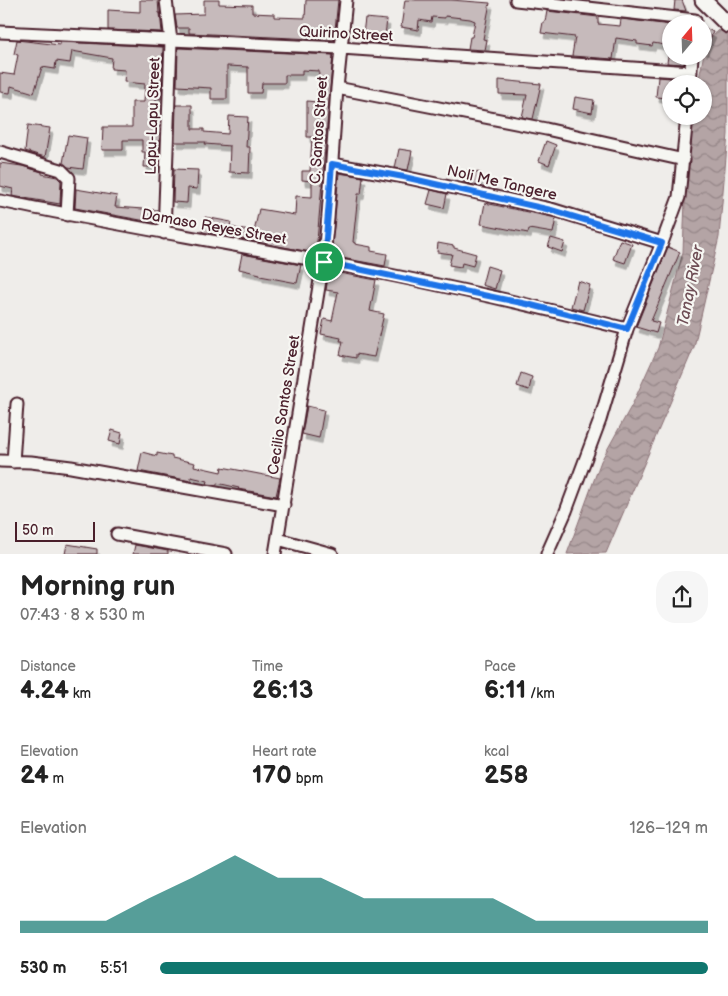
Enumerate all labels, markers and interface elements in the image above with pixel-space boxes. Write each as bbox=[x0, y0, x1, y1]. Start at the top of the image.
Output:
north arrow bbox=[662, 15, 712, 65]
map controls bbox=[662, 15, 712, 125]
street label: Quirino Street bbox=[298, 22, 394, 46]
street label: Lapu-Lapu Street bbox=[141, 57, 165, 175]
street label: C. Santos Street bbox=[306, 75, 332, 185]
button: locate bbox=[662, 75, 712, 125]
street label: Noli Me Tangere bbox=[445, 161, 559, 205]
street label: Damaso Reyes Street bbox=[140, 205, 288, 249]
pin bbox=[303, 241, 345, 283]
water label: Tanay River bbox=[674, 243, 708, 328]
icon: arrive bbox=[310, 248, 338, 276]
street label: Cecilio Santos Street bbox=[264, 333, 304, 476]
scale bar bbox=[15, 518, 95, 542]
text: 50 m bbox=[22, 522, 54, 539]
text: Morning run bbox=[20, 570, 175, 603]
button: share bbox=[656, 571, 708, 623]
text: 07:43 · 8 × 530 m bbox=[20, 606, 145, 625]
text: Distance bbox=[20, 658, 76, 675]
text: Time bbox=[252, 658, 283, 675]
text: Pace bbox=[484, 658, 516, 675]
text: 4.24 bbox=[20, 675, 69, 706]
text: 26:13 bbox=[252, 675, 313, 706]
text: 6:11 bbox=[484, 675, 526, 706]
text: km bbox=[69, 685, 91, 702]
text: /km bbox=[526, 685, 555, 702]
text: Elevation bbox=[20, 743, 78, 760]
text: Heart rate bbox=[252, 743, 317, 760]
text: kcal bbox=[484, 743, 509, 760]
text: 24 bbox=[20, 760, 49, 791]
text: 170 bbox=[252, 760, 292, 791]
text: 258 bbox=[484, 760, 528, 791]
text: m bbox=[49, 770, 64, 787]
text: bpm bbox=[292, 770, 323, 787]
text: Elevation bbox=[20, 819, 87, 838]
text: 126–129 m bbox=[630, 819, 708, 838]
text: 530 m bbox=[20, 959, 67, 978]
text: 5:51 bbox=[100, 959, 128, 978]

